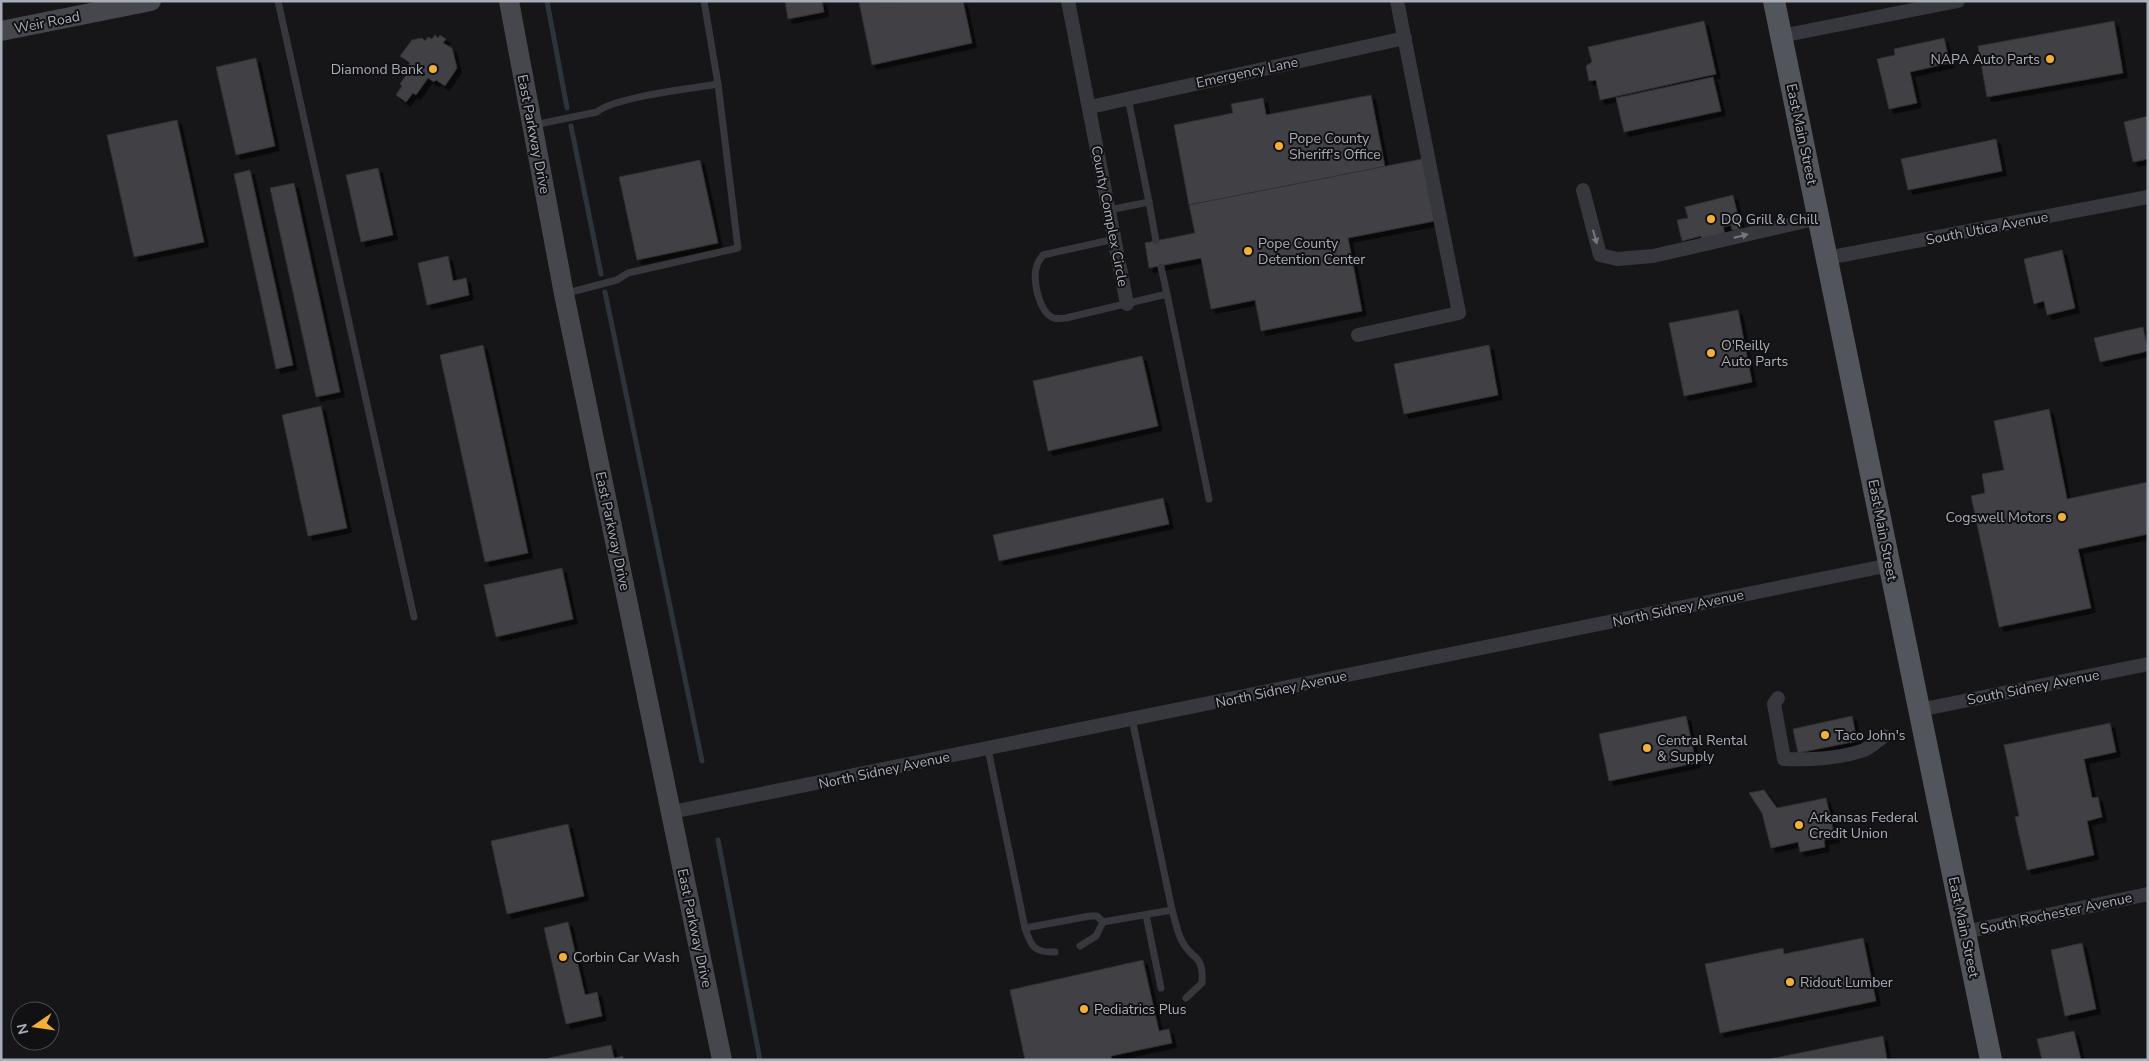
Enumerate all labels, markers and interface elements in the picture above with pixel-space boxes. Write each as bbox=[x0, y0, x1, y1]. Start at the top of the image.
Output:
street label: Weir Road bbox=[13, 7, 82, 38]
place label: NAPA Auto Parts bbox=[1931, 50, 2040, 69]
street label: Emergency Lane bbox=[1194, 52, 1300, 93]
marker: NAPA Auto Parts bbox=[2044, 53, 2056, 65]
place label: Diamond Bank bbox=[331, 60, 424, 79]
marker: Diamond Bank bbox=[427, 63, 439, 75]
street label: East Parkway Drive bbox=[513, 73, 554, 195]
street label: East Main Street bbox=[1782, 82, 1822, 187]
place label: Pope County Sheriff's Office bbox=[1289, 129, 1381, 164]
marker: Pope County Sheriff's Office bbox=[1273, 140, 1285, 152]
street label: County Complex Circle bbox=[1087, 144, 1132, 288]
street label: South Utica Avenue bbox=[1924, 207, 2050, 250]
place label: DQ Grill & Chill bbox=[1721, 210, 1819, 229]
marker: DQ Grill & Chill bbox=[1705, 213, 1717, 225]
one-way arrow bbox=[1591, 230, 1599, 245]
one-way arrow bbox=[1734, 232, 1749, 240]
place label: Pope County Detention Center bbox=[1258, 234, 1365, 269]
marker: Pope County Detention Center bbox=[1242, 245, 1254, 257]
place label: O'Reilly Auto Parts bbox=[1721, 336, 1788, 371]
marker: O'Reilly Auto Parts bbox=[1705, 347, 1717, 359]
street label: East Parkway Drive bbox=[591, 470, 634, 592]
street label: East Main Street bbox=[1863, 478, 1902, 583]
place label: Cogswell Motors bbox=[1946, 508, 2052, 527]
marker: Cogswell Motors bbox=[2056, 511, 2068, 523]
street label: North Sidney Avenue bbox=[1611, 585, 1745, 632]
street label: South Sidney Avenue bbox=[1965, 665, 2101, 710]
street label: North Sidney Avenue bbox=[1214, 666, 1348, 713]
place label: Taco John's bbox=[1835, 726, 1906, 745]
marker: Taco John's bbox=[1819, 729, 1831, 741]
place label: Central Rental & Supply bbox=[1657, 731, 1748, 766]
marker: Central Rental & Supply bbox=[1641, 742, 1653, 754]
street label: North Sidney Avenue bbox=[817, 747, 951, 794]
place label: Arkansas Federal Credit Union bbox=[1809, 808, 1919, 843]
marker: Arkansas Federal Credit Union bbox=[1793, 819, 1805, 831]
street label: East Parkway Drive bbox=[673, 867, 716, 989]
street label: East Main Street bbox=[1944, 875, 1984, 980]
street label: South Rochester Avenue bbox=[1978, 888, 2134, 939]
place label: Corbin Car Wash bbox=[573, 948, 680, 967]
marker: Corbin Car Wash bbox=[557, 951, 569, 963]
place label: Ridout Lumber bbox=[1800, 973, 1893, 992]
marker: Ridout Lumber bbox=[1784, 976, 1796, 988]
place label: Pediatrics Plus bbox=[1094, 1000, 1187, 1019]
north arrow bbox=[10, 1001, 60, 1051]
marker: Pediatrics Plus bbox=[1078, 1003, 1090, 1015]
text: N bbox=[12, 1022, 33, 1036]

